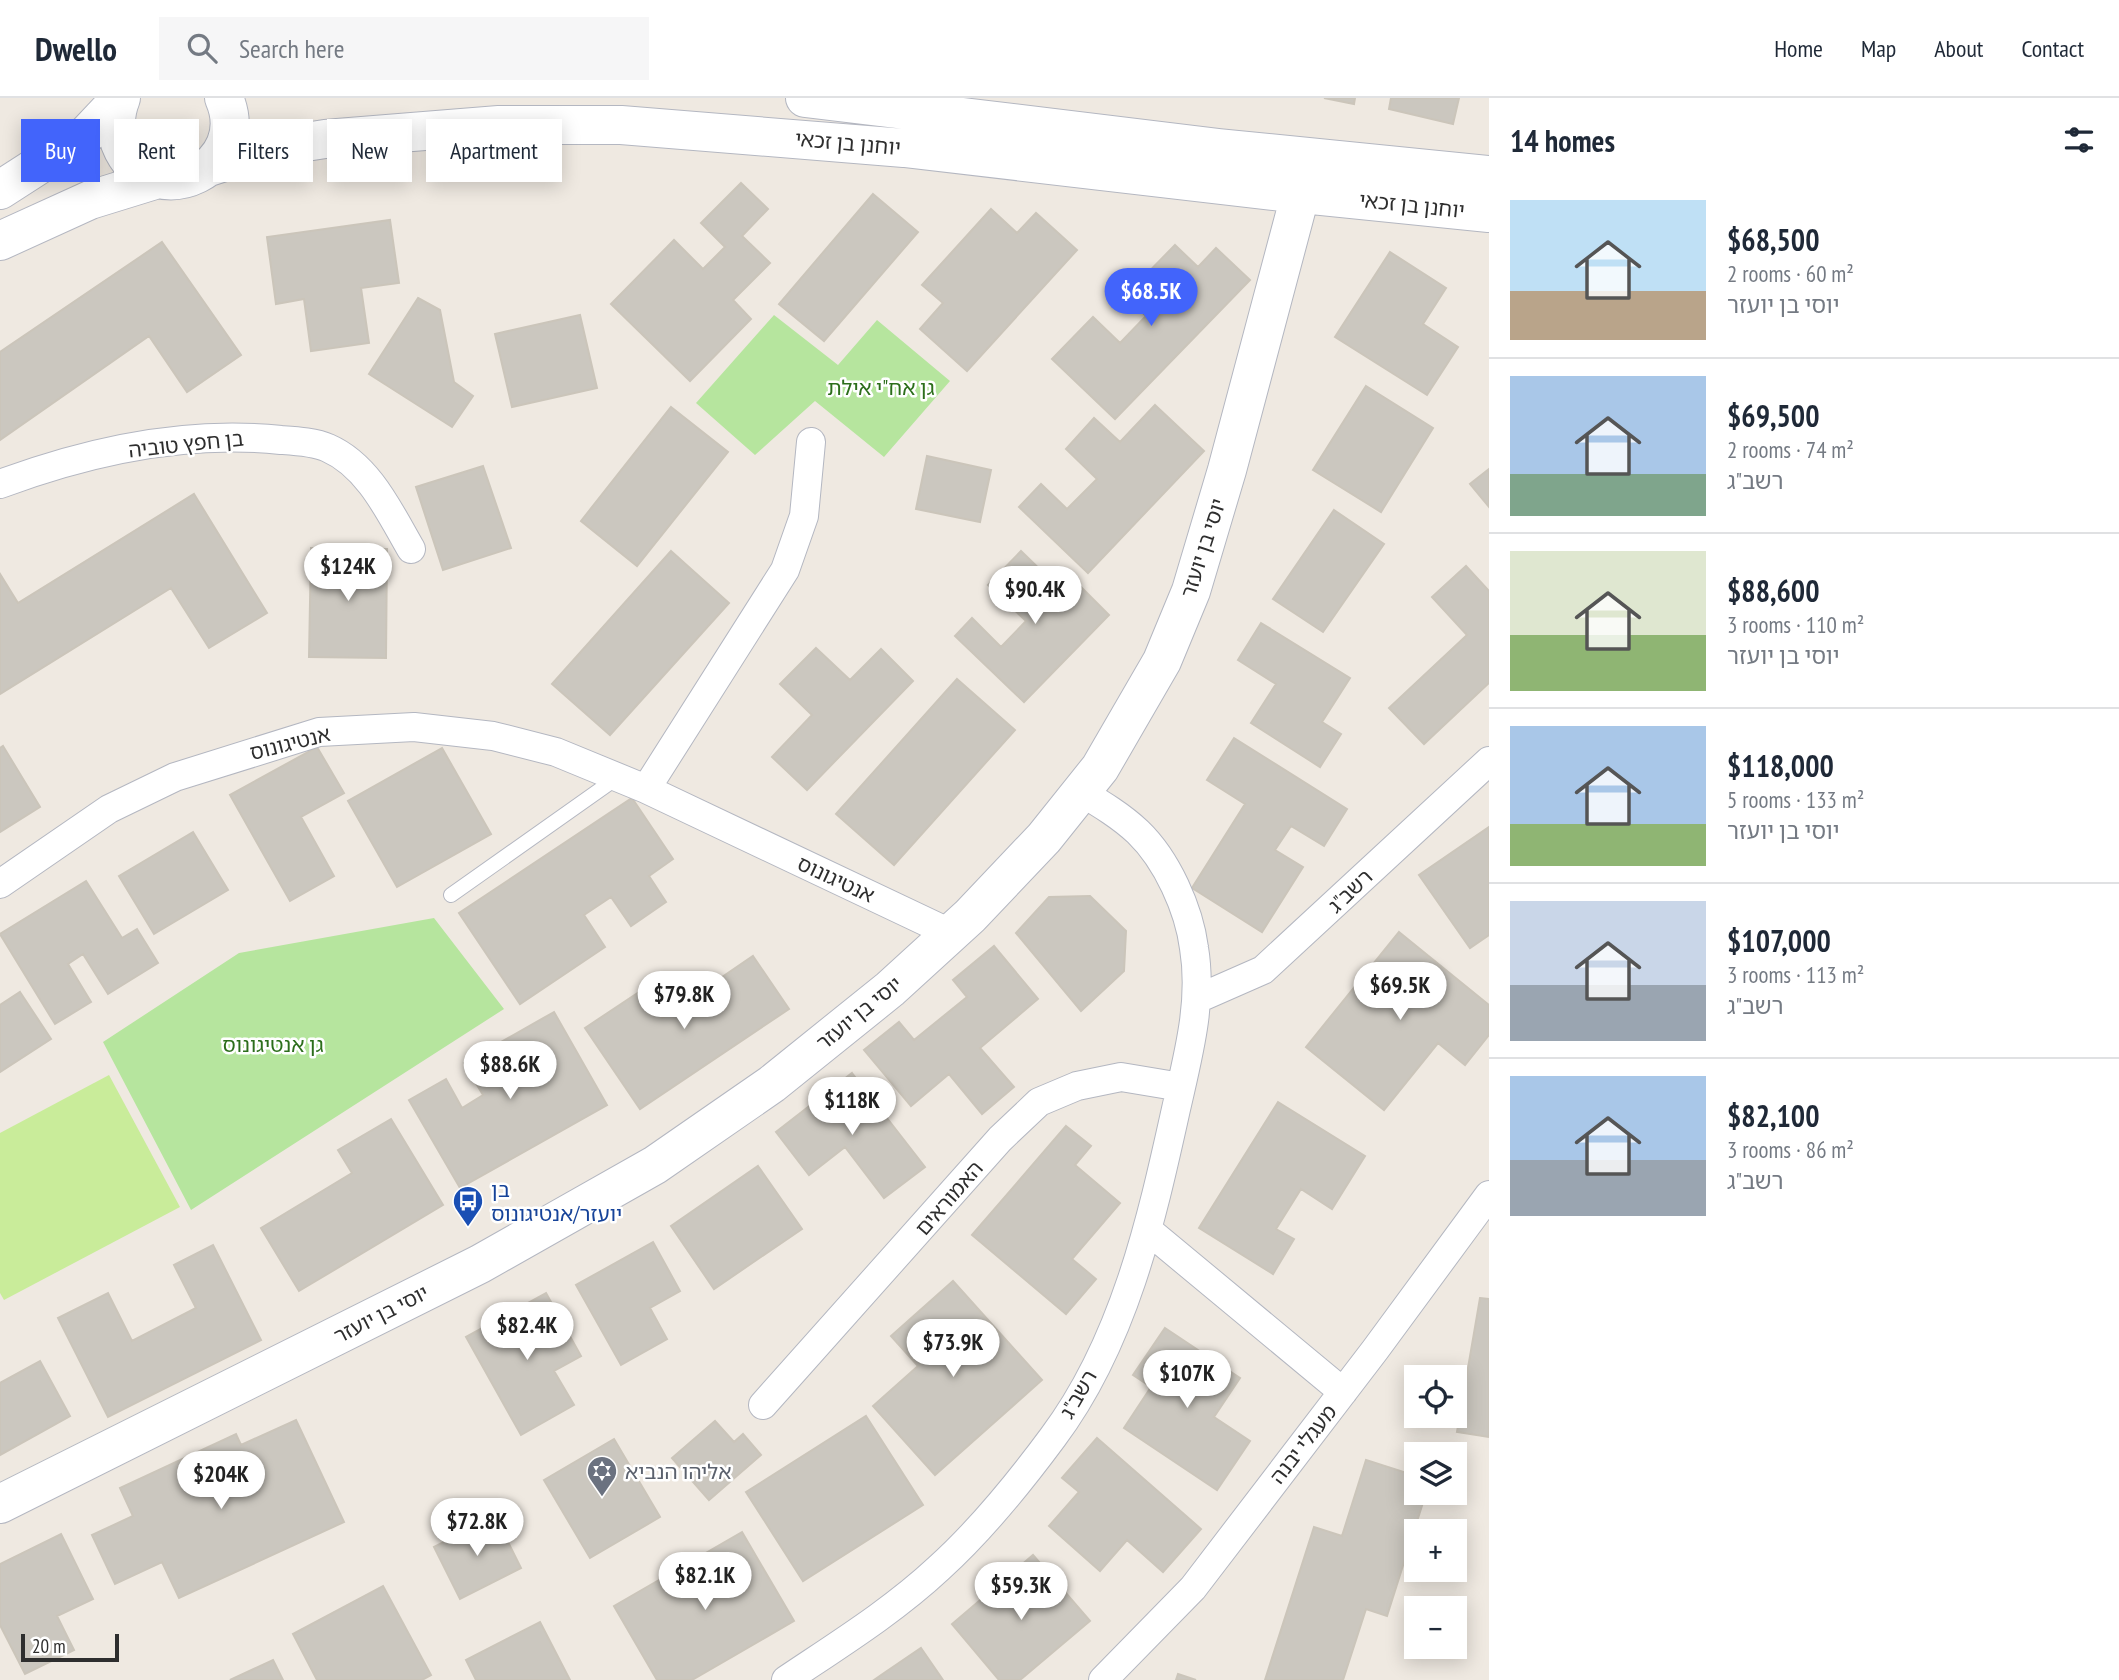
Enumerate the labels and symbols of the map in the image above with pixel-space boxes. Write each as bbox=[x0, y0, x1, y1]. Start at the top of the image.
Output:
street label: יוחנן בן זכאי bbox=[794, 125, 902, 161]
street label: יוחנן בן זכאי bbox=[1358, 186, 1466, 224]
pin: $68.5K bbox=[1094, 268, 1208, 328]
park label: גן אח"י אילת bbox=[827, 374, 935, 401]
street label: בן חפץ טוביה bbox=[127, 425, 245, 463]
street label: יוסי בן יועזר bbox=[1174, 495, 1232, 601]
pin: $124K bbox=[299, 544, 397, 603]
pin: $90.4K bbox=[978, 566, 1092, 626]
street label: אנטיגונוס bbox=[247, 720, 333, 766]
street label: אנטיגונוס bbox=[793, 849, 879, 909]
street label: רשב"ג bbox=[1322, 863, 1378, 919]
pin: $69.5K bbox=[1343, 962, 1457, 1022]
street label: יוסי בן יועזר bbox=[811, 970, 907, 1056]
pin: $79.8K bbox=[627, 972, 741, 1031]
park label: גן אנטיגונוס bbox=[222, 1031, 324, 1058]
pin: $88.6K bbox=[453, 1042, 567, 1101]
pin: $118K bbox=[803, 1077, 901, 1137]
street label: האמוראים bbox=[909, 1155, 989, 1241]
place label: בן יועזר/אנטיגונוס bbox=[491, 1176, 622, 1227]
bus stop icon: בן יועזר/אנטיגונוס bbox=[451, 1184, 485, 1228]
street label: יוסי בן יועזר bbox=[329, 1279, 433, 1349]
pin: $82.4K bbox=[470, 1302, 584, 1362]
pin: $73.9K bbox=[896, 1320, 1010, 1379]
pin: $107K bbox=[1138, 1350, 1236, 1410]
street label: רשב"ג bbox=[1053, 1365, 1103, 1423]
street label: מעגלי יבנה bbox=[1264, 1399, 1342, 1489]
pin: $204K bbox=[172, 1452, 270, 1511]
synagogue icon: אליהו הנביא bbox=[585, 1454, 619, 1498]
place label: אליהו הנביא bbox=[625, 1458, 731, 1485]
pin: $72.8K bbox=[420, 1498, 534, 1558]
pin: $82.1K bbox=[648, 1552, 762, 1612]
pin: $59.3K bbox=[964, 1562, 1078, 1622]
scale bar bbox=[21, 1631, 119, 1663]

